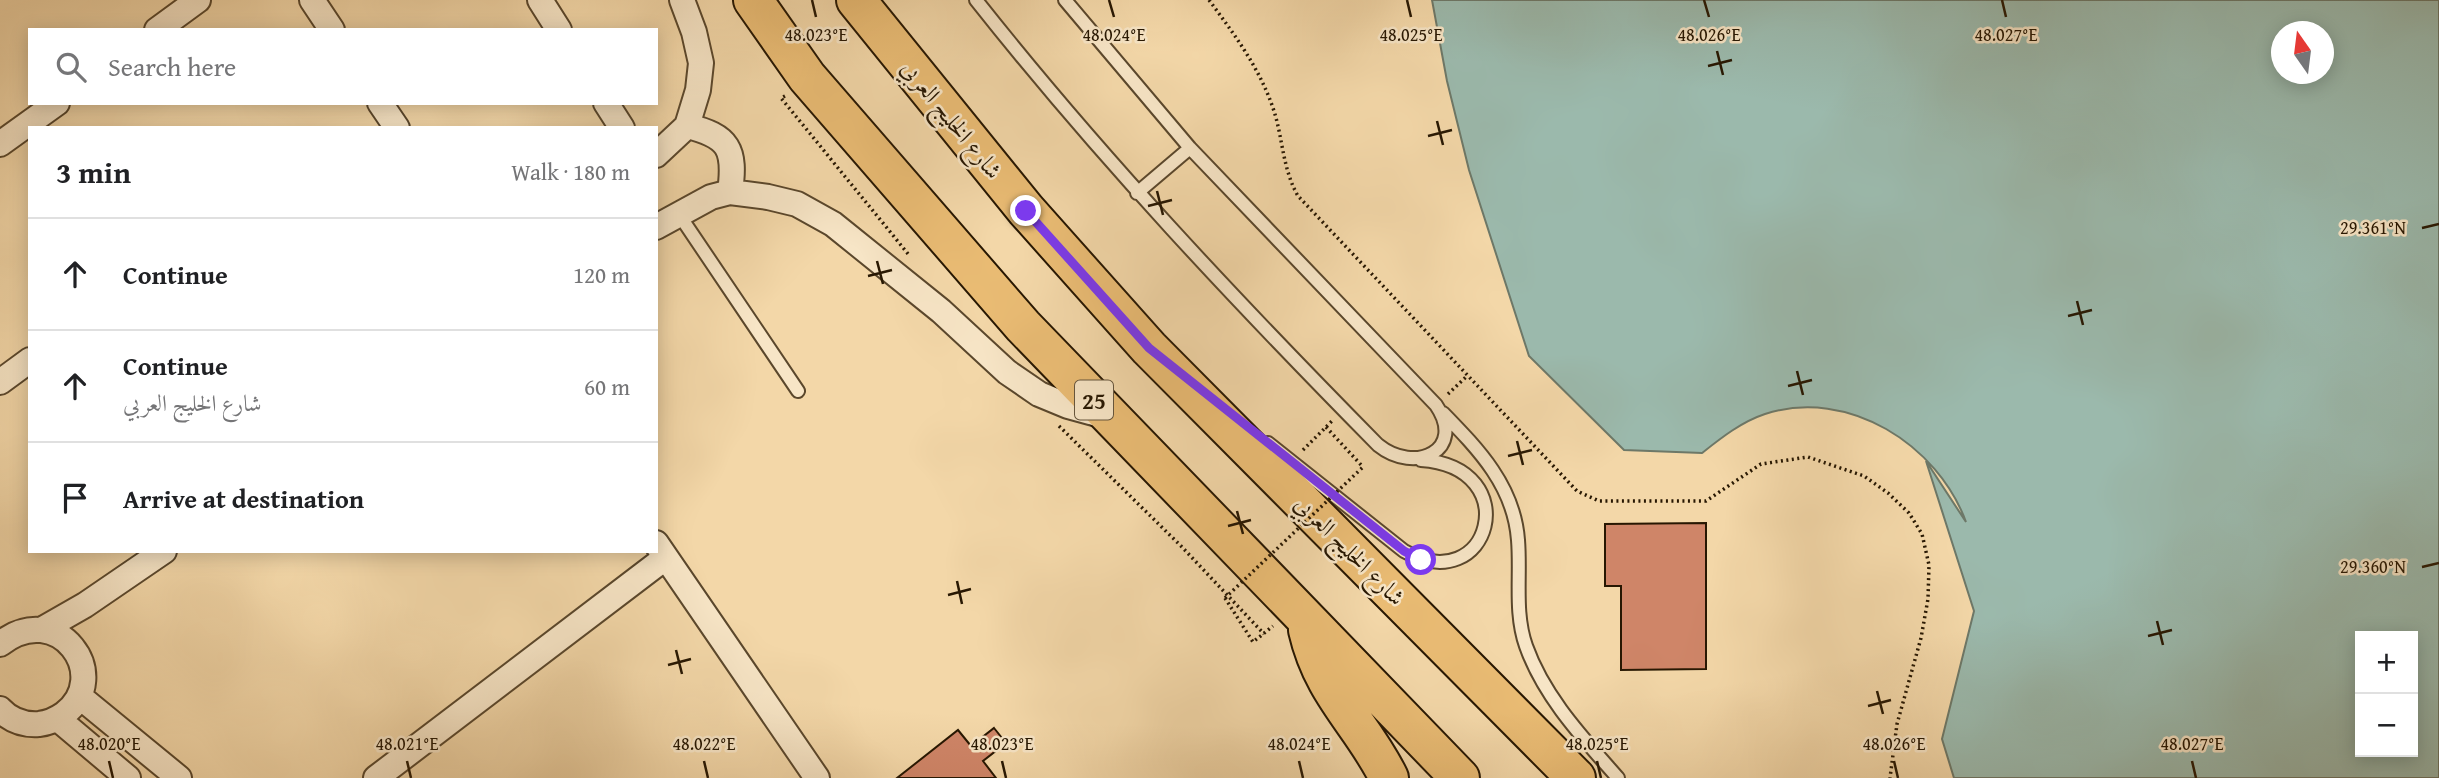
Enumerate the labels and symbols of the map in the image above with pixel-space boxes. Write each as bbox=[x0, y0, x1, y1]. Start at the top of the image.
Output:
text: 48.023°E bbox=[784, 21, 848, 48]
text: 48.024°E bbox=[1082, 21, 1146, 48]
text: 48.025°E bbox=[1379, 21, 1443, 48]
text: 48.026°E bbox=[1677, 21, 1741, 48]
text: 48.027°E bbox=[1974, 21, 2038, 48]
north arrow bbox=[2271, 21, 2334, 84]
street label: شارع الخليج العربي bbox=[890, 52, 1011, 189]
route end bbox=[1010, 195, 1041, 226]
text: 29.361°N bbox=[2340, 214, 2406, 241]
road number: 25 bbox=[1075, 380, 1113, 420]
street label: شارع الخليج العربي bbox=[1284, 487, 1413, 616]
route start bbox=[1405, 544, 1436, 575]
text: 29.360°N bbox=[2340, 553, 2406, 580]
text: 48.020°E bbox=[77, 730, 141, 757]
text: 48.021°E bbox=[375, 730, 439, 757]
text: 48.022°E bbox=[672, 730, 736, 757]
text: 48.023°E bbox=[970, 730, 1034, 757]
text: 48.024°E bbox=[1267, 730, 1331, 757]
text: 48.025°E bbox=[1565, 730, 1629, 757]
text: 48.026°E bbox=[1862, 730, 1926, 757]
text: 48.027°E bbox=[2160, 730, 2224, 757]

